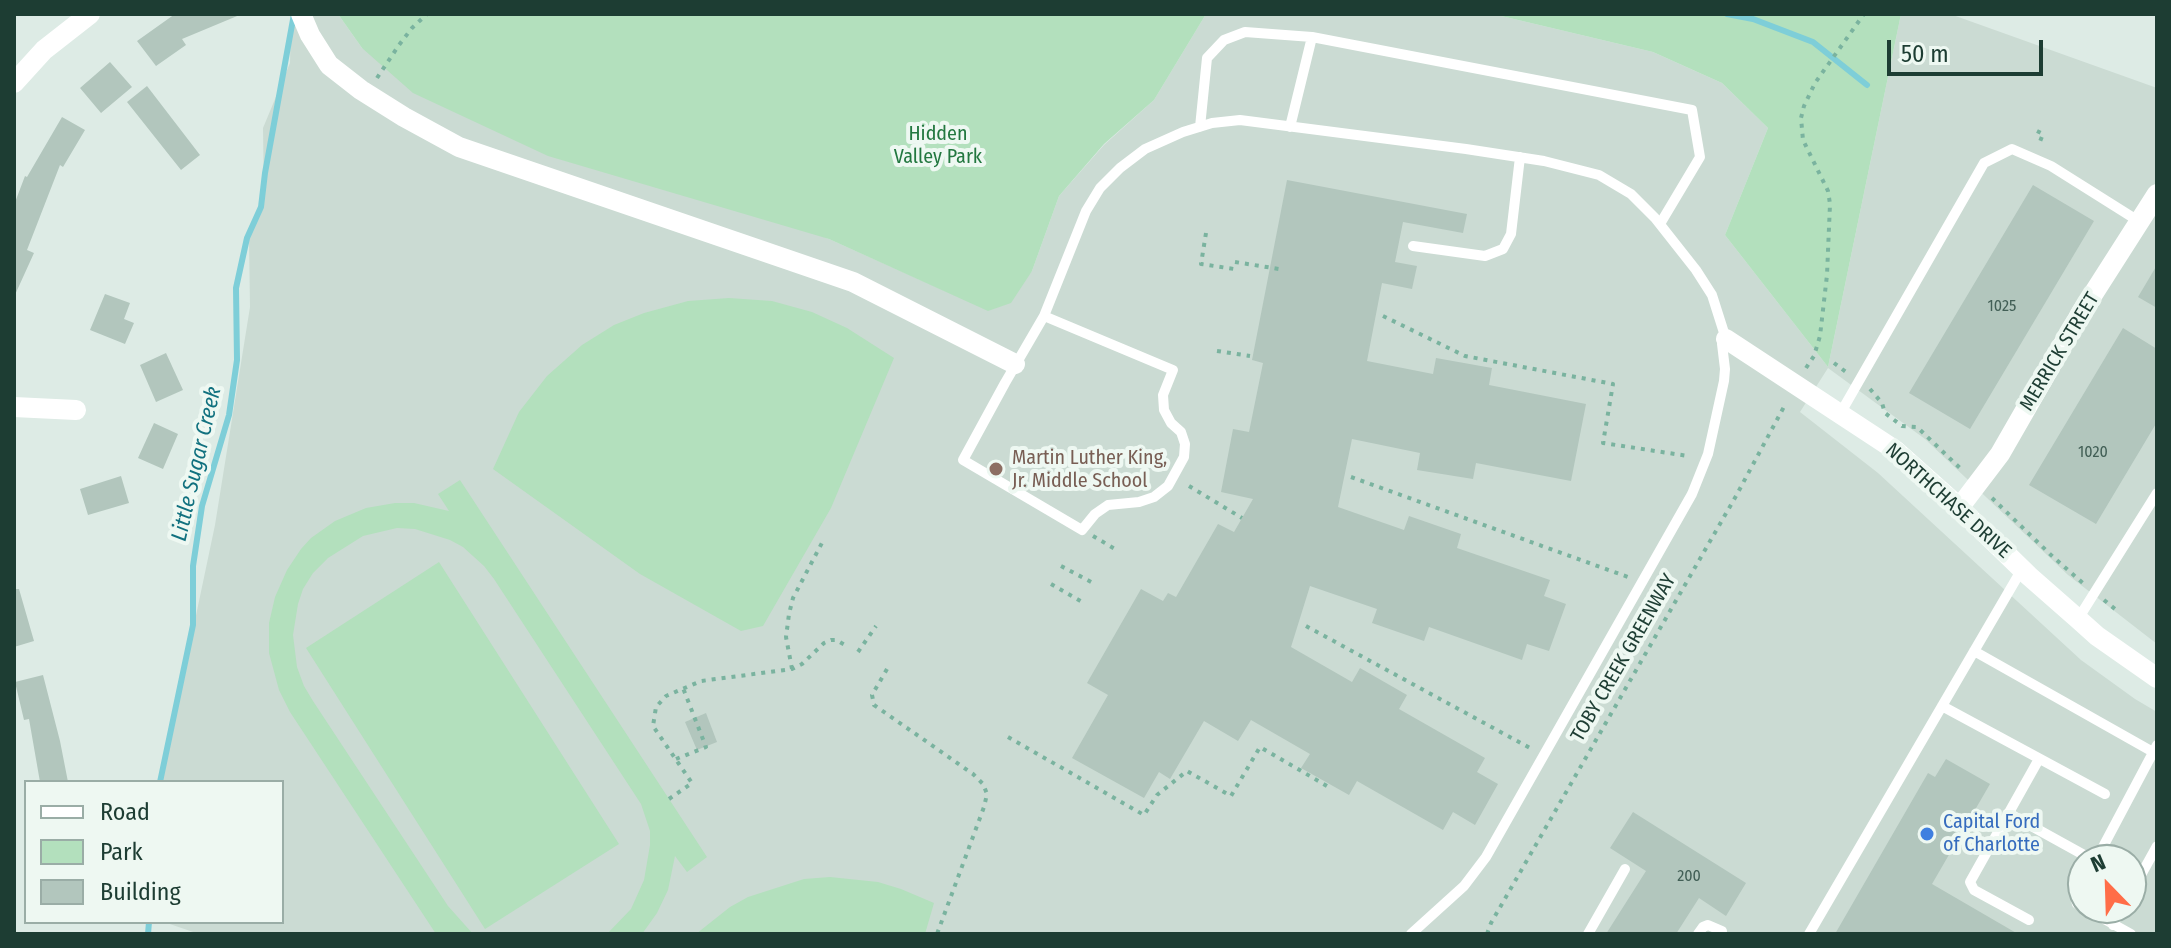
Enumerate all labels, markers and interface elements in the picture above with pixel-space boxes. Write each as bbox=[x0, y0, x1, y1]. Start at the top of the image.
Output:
scale bar bbox=[1891, 24, 2047, 74]
text: 50 m bbox=[1901, 40, 1949, 68]
park label: Hidden Valley Park bbox=[894, 122, 982, 169]
street label: MERRICK STREET bbox=[2015, 289, 2105, 415]
house number: 1025 bbox=[1988, 297, 2016, 317]
water label: Little Sugar Creek bbox=[166, 384, 228, 544]
street label: NORTHCHASE DRIVE bbox=[1880, 438, 2016, 564]
house number: 1020 bbox=[2078, 443, 2108, 463]
place label: Martin Luther King, Jr. Middle School bbox=[1012, 446, 1167, 493]
marker: Martin Luther King, Jr. Middle School bbox=[987, 460, 1005, 478]
street label: TOBY CREEK GREENWAY bbox=[1566, 570, 1682, 746]
legend bbox=[24, 780, 284, 924]
text: Road bbox=[100, 798, 150, 826]
place label: Capital Ford of Charlotte bbox=[1943, 810, 2040, 857]
marker: Capital Ford of Charlotte bbox=[1918, 825, 1936, 843]
text: Park bbox=[100, 838, 143, 866]
north arrow bbox=[2067, 844, 2147, 924]
text: N bbox=[2087, 848, 2110, 878]
house number: 200 bbox=[1677, 867, 1701, 887]
text: Building bbox=[100, 878, 181, 906]

